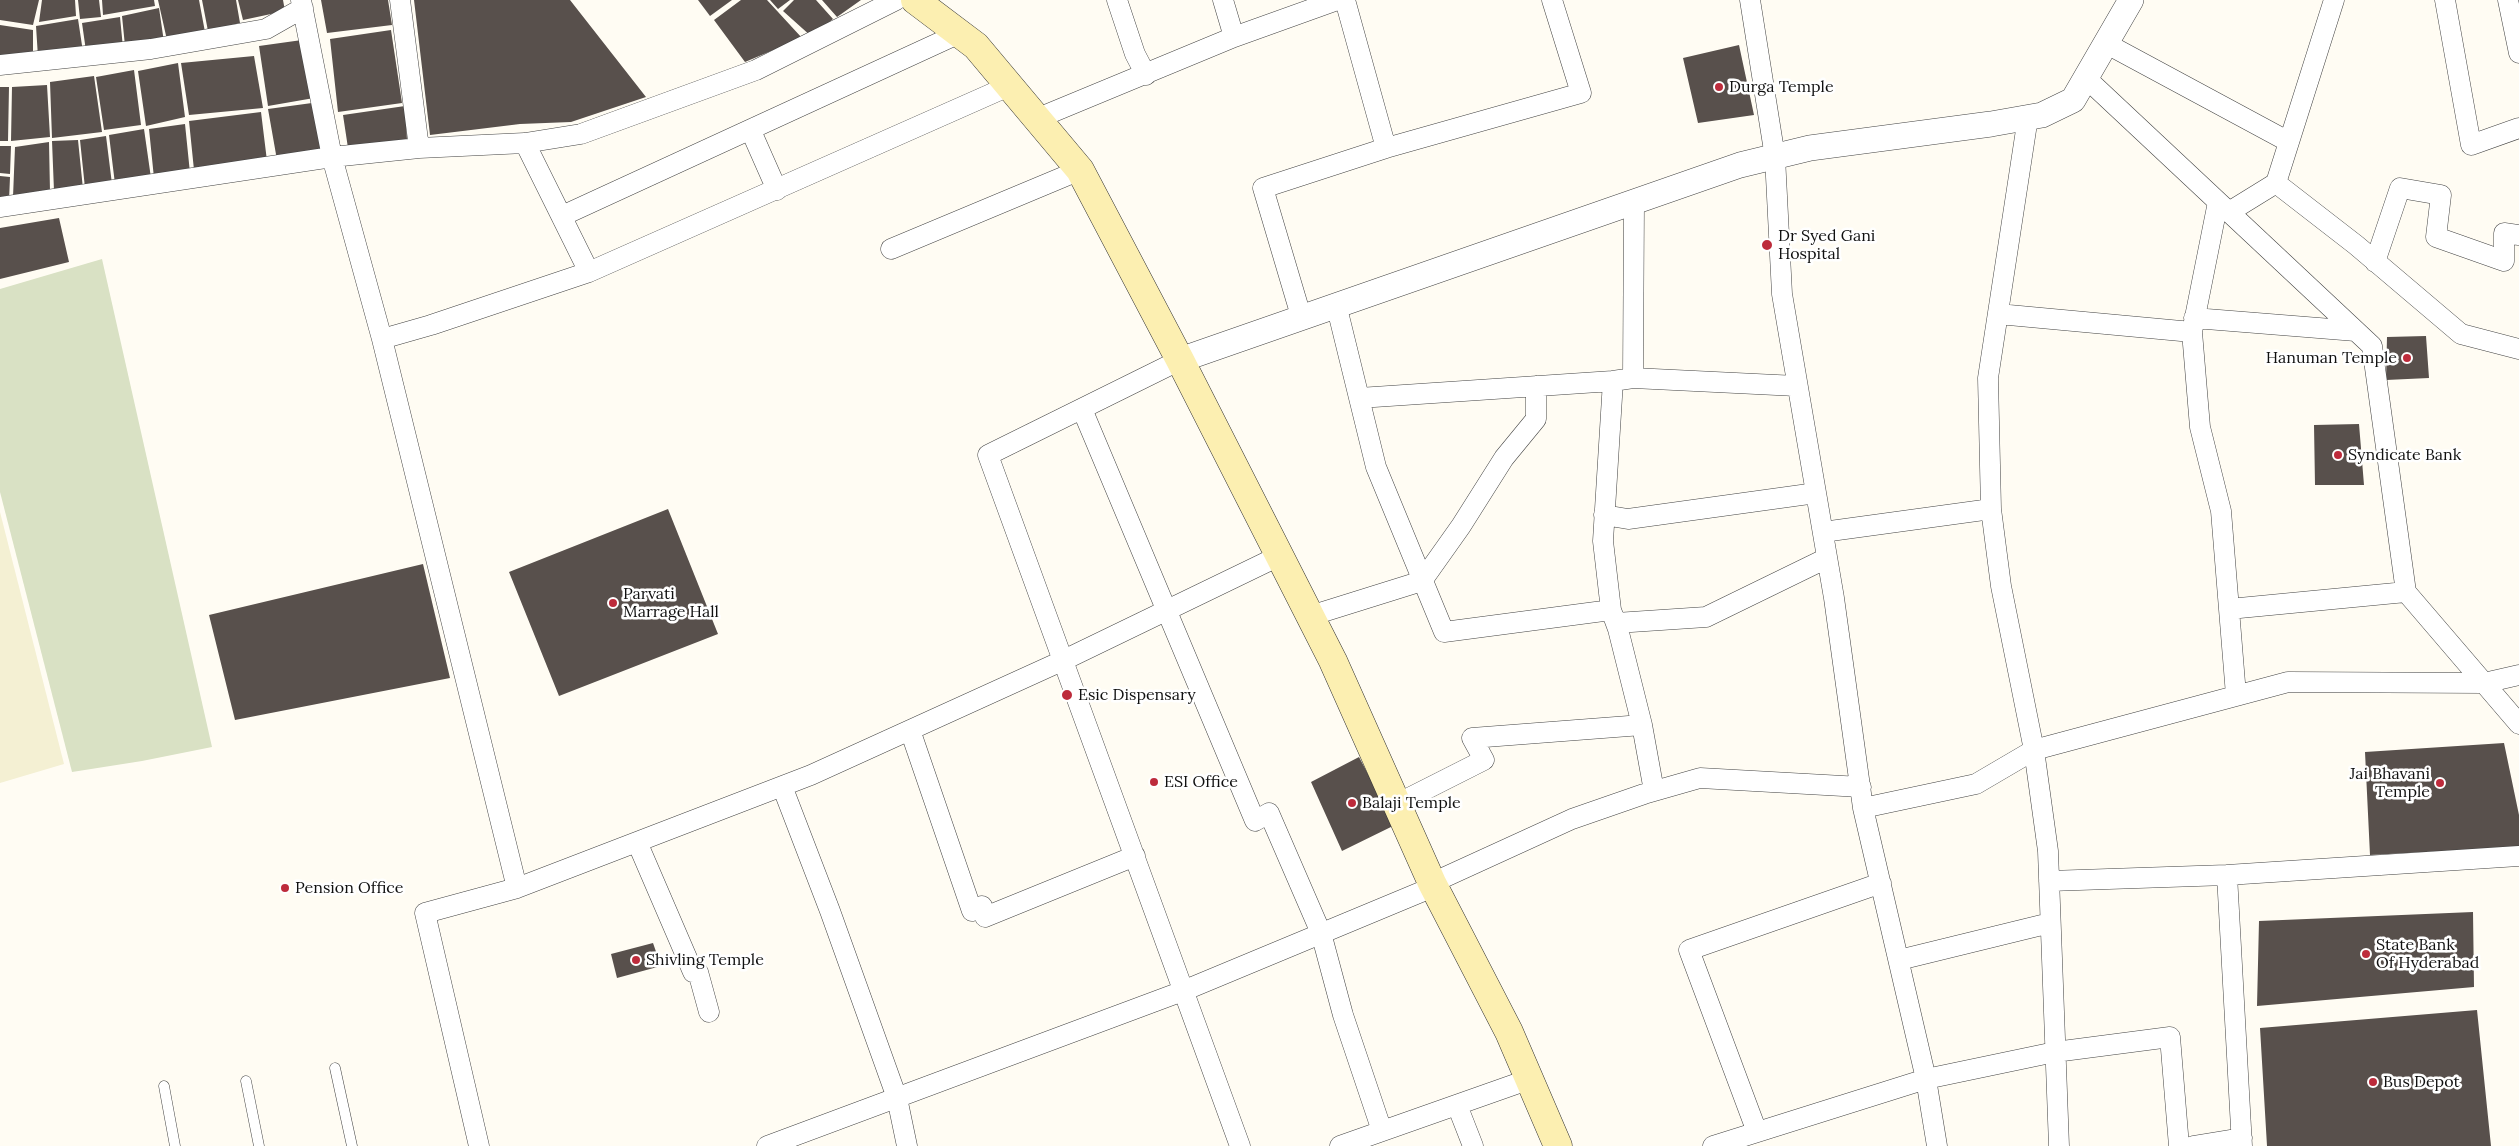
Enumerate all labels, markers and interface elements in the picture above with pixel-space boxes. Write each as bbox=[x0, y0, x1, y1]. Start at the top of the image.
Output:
place label: Durga Temple bbox=[1729, 77, 1834, 97]
marker: Durga Temple bbox=[1713, 81, 1725, 93]
place label: Dr Syed Gani Hospital bbox=[1778, 226, 1875, 264]
marker: Dr Syed Gani Hospital bbox=[1760, 238, 1774, 252]
place label: Hanuman Temple bbox=[2266, 348, 2397, 368]
marker: Hanuman Temple bbox=[2401, 352, 2413, 364]
place label: Syndicate Bank bbox=[2348, 445, 2461, 465]
marker: Syndicate Bank bbox=[2332, 449, 2344, 461]
place label: Parvati Marrage Hall bbox=[623, 584, 719, 622]
marker: Parvati Marrage Hall bbox=[607, 597, 619, 609]
place label: Esic Dispensary bbox=[1078, 685, 1196, 705]
marker: Esic Dispensary bbox=[1060, 688, 1074, 702]
place label: Jai Bhavani Temple bbox=[2349, 764, 2430, 802]
place label: ESI Office bbox=[1164, 772, 1238, 792]
marker: ESI Office bbox=[1148, 776, 1160, 788]
marker: Jai Bhavani Temple bbox=[2434, 777, 2446, 789]
place label: Balaji Temple bbox=[1362, 793, 1461, 813]
marker: Balaji Temple bbox=[1346, 797, 1358, 809]
place label: Pension Office bbox=[295, 878, 403, 898]
marker: Pension Office bbox=[279, 882, 291, 894]
place label: State Bank Of Hyderabad bbox=[2376, 935, 2479, 973]
marker: State Bank Of Hyderabad bbox=[2360, 948, 2372, 960]
place label: Shivling Temple bbox=[646, 950, 764, 970]
marker: Shivling Temple bbox=[630, 954, 642, 966]
place label: Bus Depot bbox=[2383, 1072, 2460, 1092]
marker: Bus Depot bbox=[2367, 1076, 2379, 1088]

